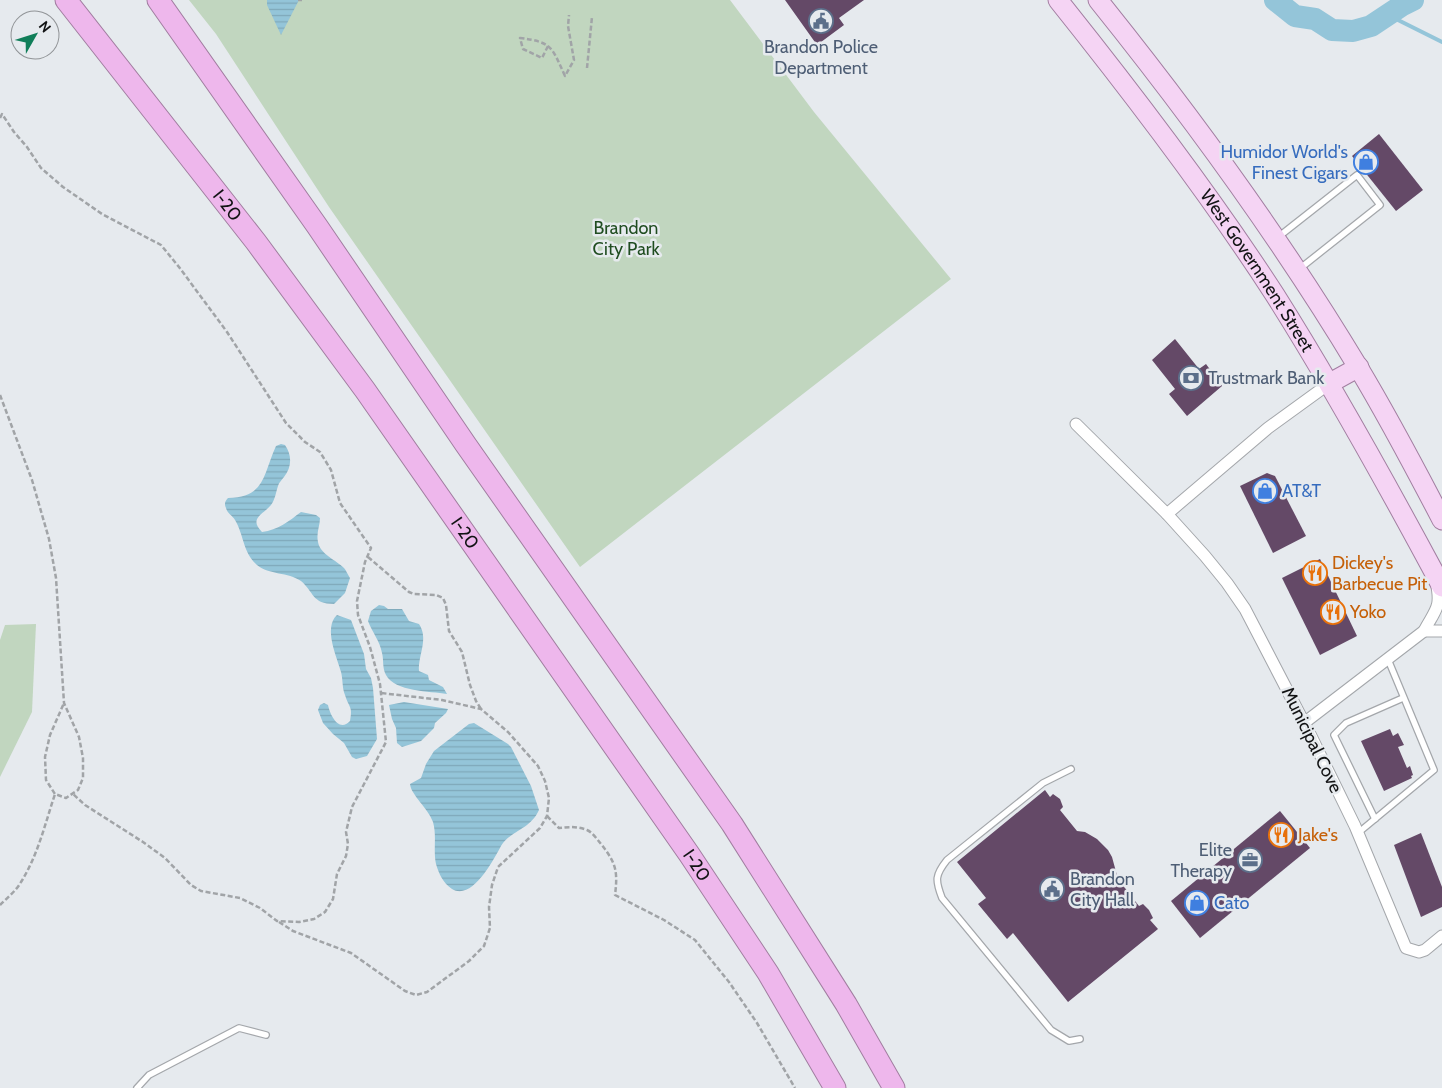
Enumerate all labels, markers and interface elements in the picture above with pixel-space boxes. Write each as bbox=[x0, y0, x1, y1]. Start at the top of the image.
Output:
public building icon: Brandon Police Department bbox=[808, 8, 834, 34]
north arrow bbox=[10, 10, 60, 60]
text: N bbox=[35, 17, 55, 36]
place label: Brandon Police Department bbox=[764, 36, 878, 79]
place label: Humidor World's Finest Cigars bbox=[1220, 141, 1348, 184]
shop icon: Humidor World's Finest Cigars bbox=[1353, 149, 1379, 175]
street label: I-20 bbox=[208, 185, 246, 225]
street label: West Government Street bbox=[1195, 185, 1318, 356]
park label: Brandon City Park bbox=[592, 217, 660, 260]
bank icon: Trustmark Bank bbox=[1178, 365, 1204, 391]
place label: Trustmark Bank bbox=[1208, 367, 1325, 389]
shop icon: AT&T bbox=[1252, 478, 1278, 504]
place label: AT&T bbox=[1282, 480, 1321, 502]
street label: I-20 bbox=[446, 513, 484, 553]
place label: Dickey's Barbecue Pit bbox=[1332, 552, 1427, 595]
restaurant icon: Dickey's Barbecue Pit bbox=[1302, 560, 1328, 586]
restaurant icon: Yoko bbox=[1320, 599, 1346, 625]
place label: Yoko bbox=[1349, 601, 1386, 623]
street label: Municipal Cove bbox=[1277, 683, 1347, 797]
restaurant icon: Jake's bbox=[1268, 822, 1294, 848]
place label: Jake's bbox=[1297, 824, 1338, 846]
place label: Elite Therapy bbox=[1170, 839, 1232, 882]
street label: I-20 bbox=[678, 845, 715, 886]
office icon: Elite Therapy bbox=[1237, 847, 1263, 873]
place label: Brandon City Hall bbox=[1070, 868, 1135, 911]
public building icon: Brandon City Hall bbox=[1039, 876, 1065, 902]
shop icon: Cato bbox=[1184, 890, 1210, 916]
place label: Cato bbox=[1214, 892, 1250, 914]

